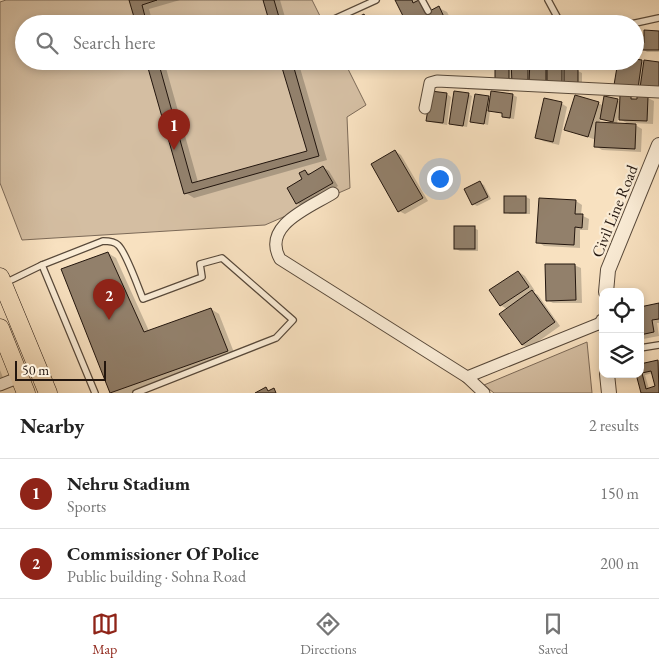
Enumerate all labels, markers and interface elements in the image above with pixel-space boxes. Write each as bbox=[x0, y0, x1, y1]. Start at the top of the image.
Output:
search box bbox=[15, 15, 644, 70]
icon: search bbox=[33, 29, 61, 57]
text: Search here bbox=[73, 30, 155, 55]
pin: 1 bbox=[158, 109, 190, 150]
street label: Civil Line Road bbox=[586, 161, 643, 261]
your location bbox=[427, 166, 453, 192]
pin: 2 bbox=[93, 279, 125, 320]
map controls bbox=[599, 288, 644, 378]
button: locate bbox=[599, 288, 644, 333]
button: layers bbox=[599, 333, 644, 378]
scale bar bbox=[15, 358, 106, 381]
text: 50 m bbox=[22, 361, 49, 379]
text: Nearby bbox=[20, 412, 84, 439]
text: 2 results bbox=[589, 415, 639, 436]
text: Nehru Stadium bbox=[67, 471, 190, 496]
text: 1 bbox=[32, 483, 40, 504]
text: 150 m bbox=[600, 483, 639, 504]
text: Sports bbox=[67, 496, 106, 517]
text: Commissioner Of Police bbox=[67, 541, 259, 566]
text: 2 bbox=[32, 553, 40, 574]
text: 200 m bbox=[600, 553, 639, 574]
text: Public building · Sohna Road bbox=[67, 566, 246, 587]
tab: Map bbox=[91, 610, 119, 658]
tab: Directions bbox=[300, 610, 357, 658]
tab: Saved bbox=[538, 610, 568, 658]

